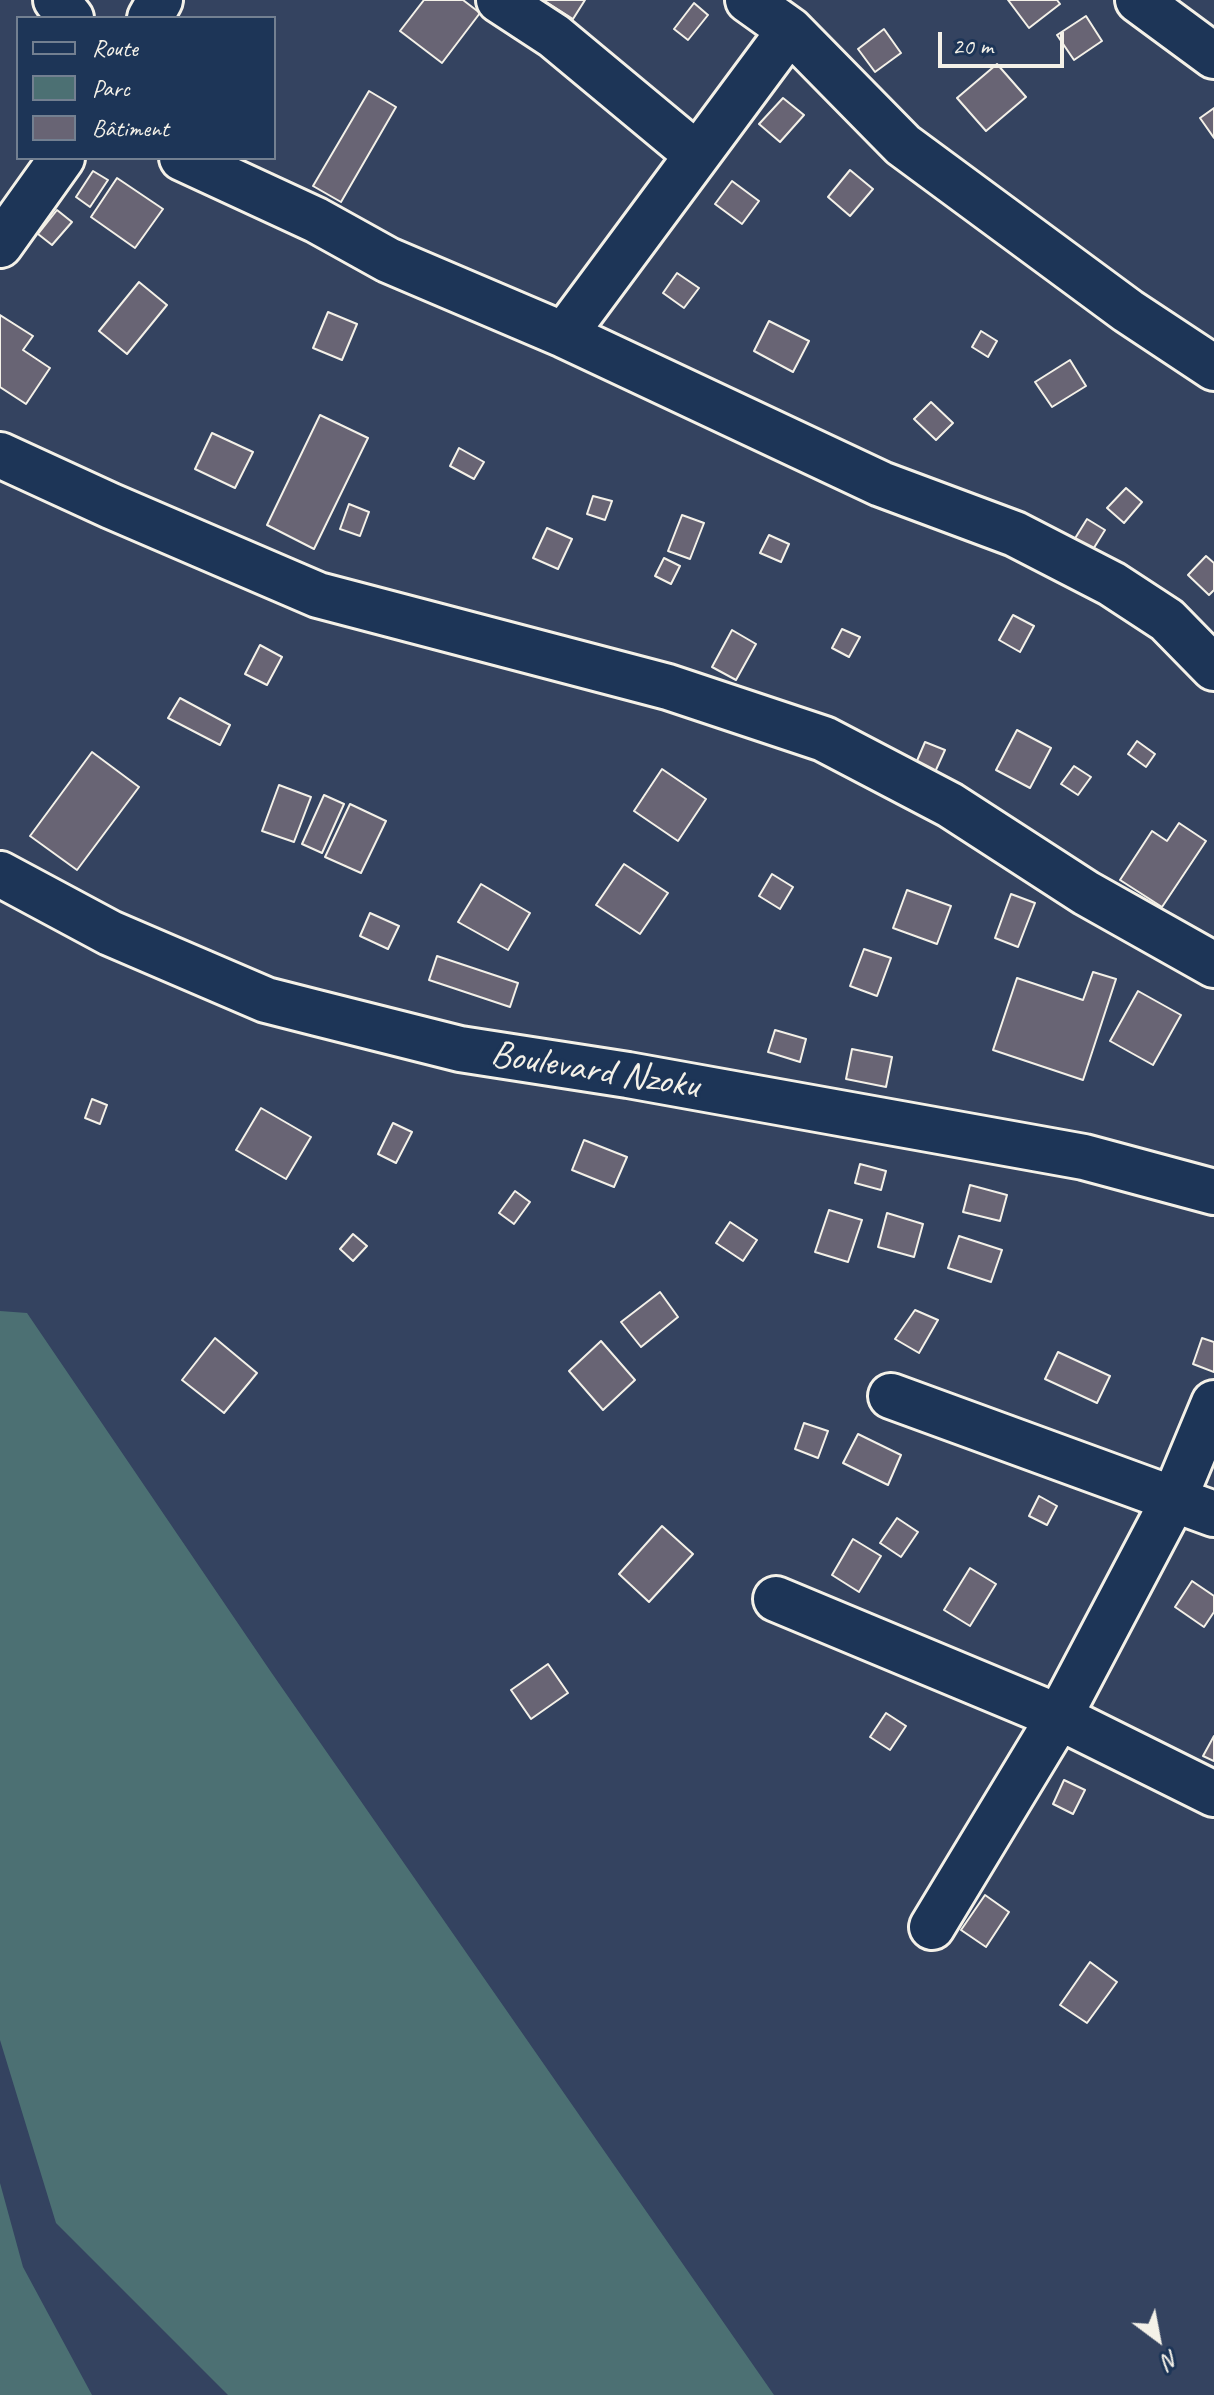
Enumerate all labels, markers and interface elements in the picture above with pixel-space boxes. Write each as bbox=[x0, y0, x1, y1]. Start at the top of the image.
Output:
legend bbox=[16, 16, 276, 160]
scale bar bbox=[942, 16, 1068, 66]
text: 20 m bbox=[952, 31, 993, 61]
text: Route bbox=[92, 33, 138, 63]
text: Parc bbox=[92, 73, 130, 103]
text: Bâtiment bbox=[92, 113, 169, 143]
street label: Boulevard Nzoku bbox=[487, 1032, 703, 1110]
north arrow bbox=[1118, 2299, 1198, 2379]
text: N bbox=[1158, 2344, 1184, 2375]

